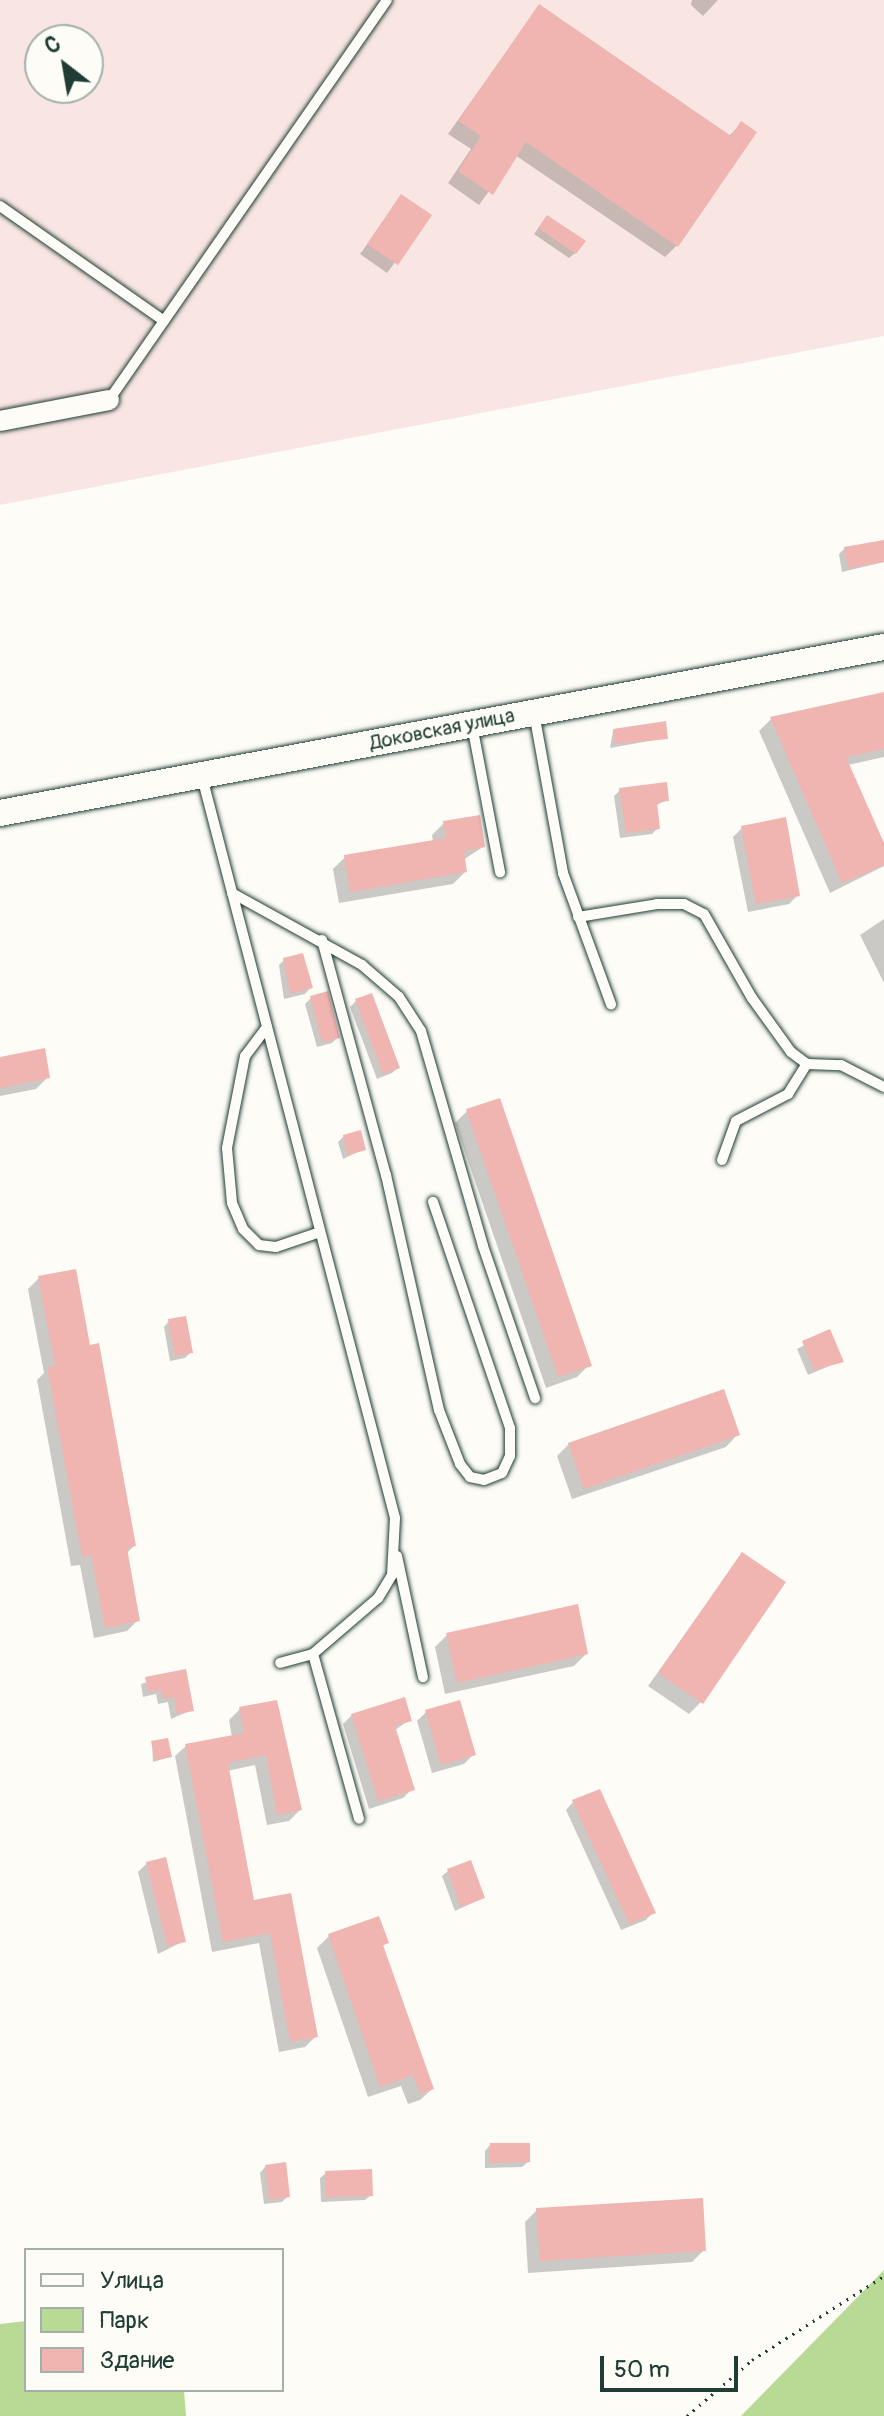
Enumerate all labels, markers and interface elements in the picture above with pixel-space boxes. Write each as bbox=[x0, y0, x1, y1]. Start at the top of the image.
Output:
north arrow bbox=[24, 24, 104, 104]
text: С bbox=[40, 30, 66, 61]
street label: Доковская улица bbox=[368, 703, 516, 755]
legend bbox=[24, 2248, 284, 2392]
text: Улица bbox=[100, 2266, 164, 2295]
text: Парк bbox=[100, 2306, 149, 2335]
scale bar bbox=[604, 2340, 742, 2390]
text: Здание bbox=[100, 2346, 174, 2375]
text: 50 m bbox=[614, 2355, 670, 2384]

